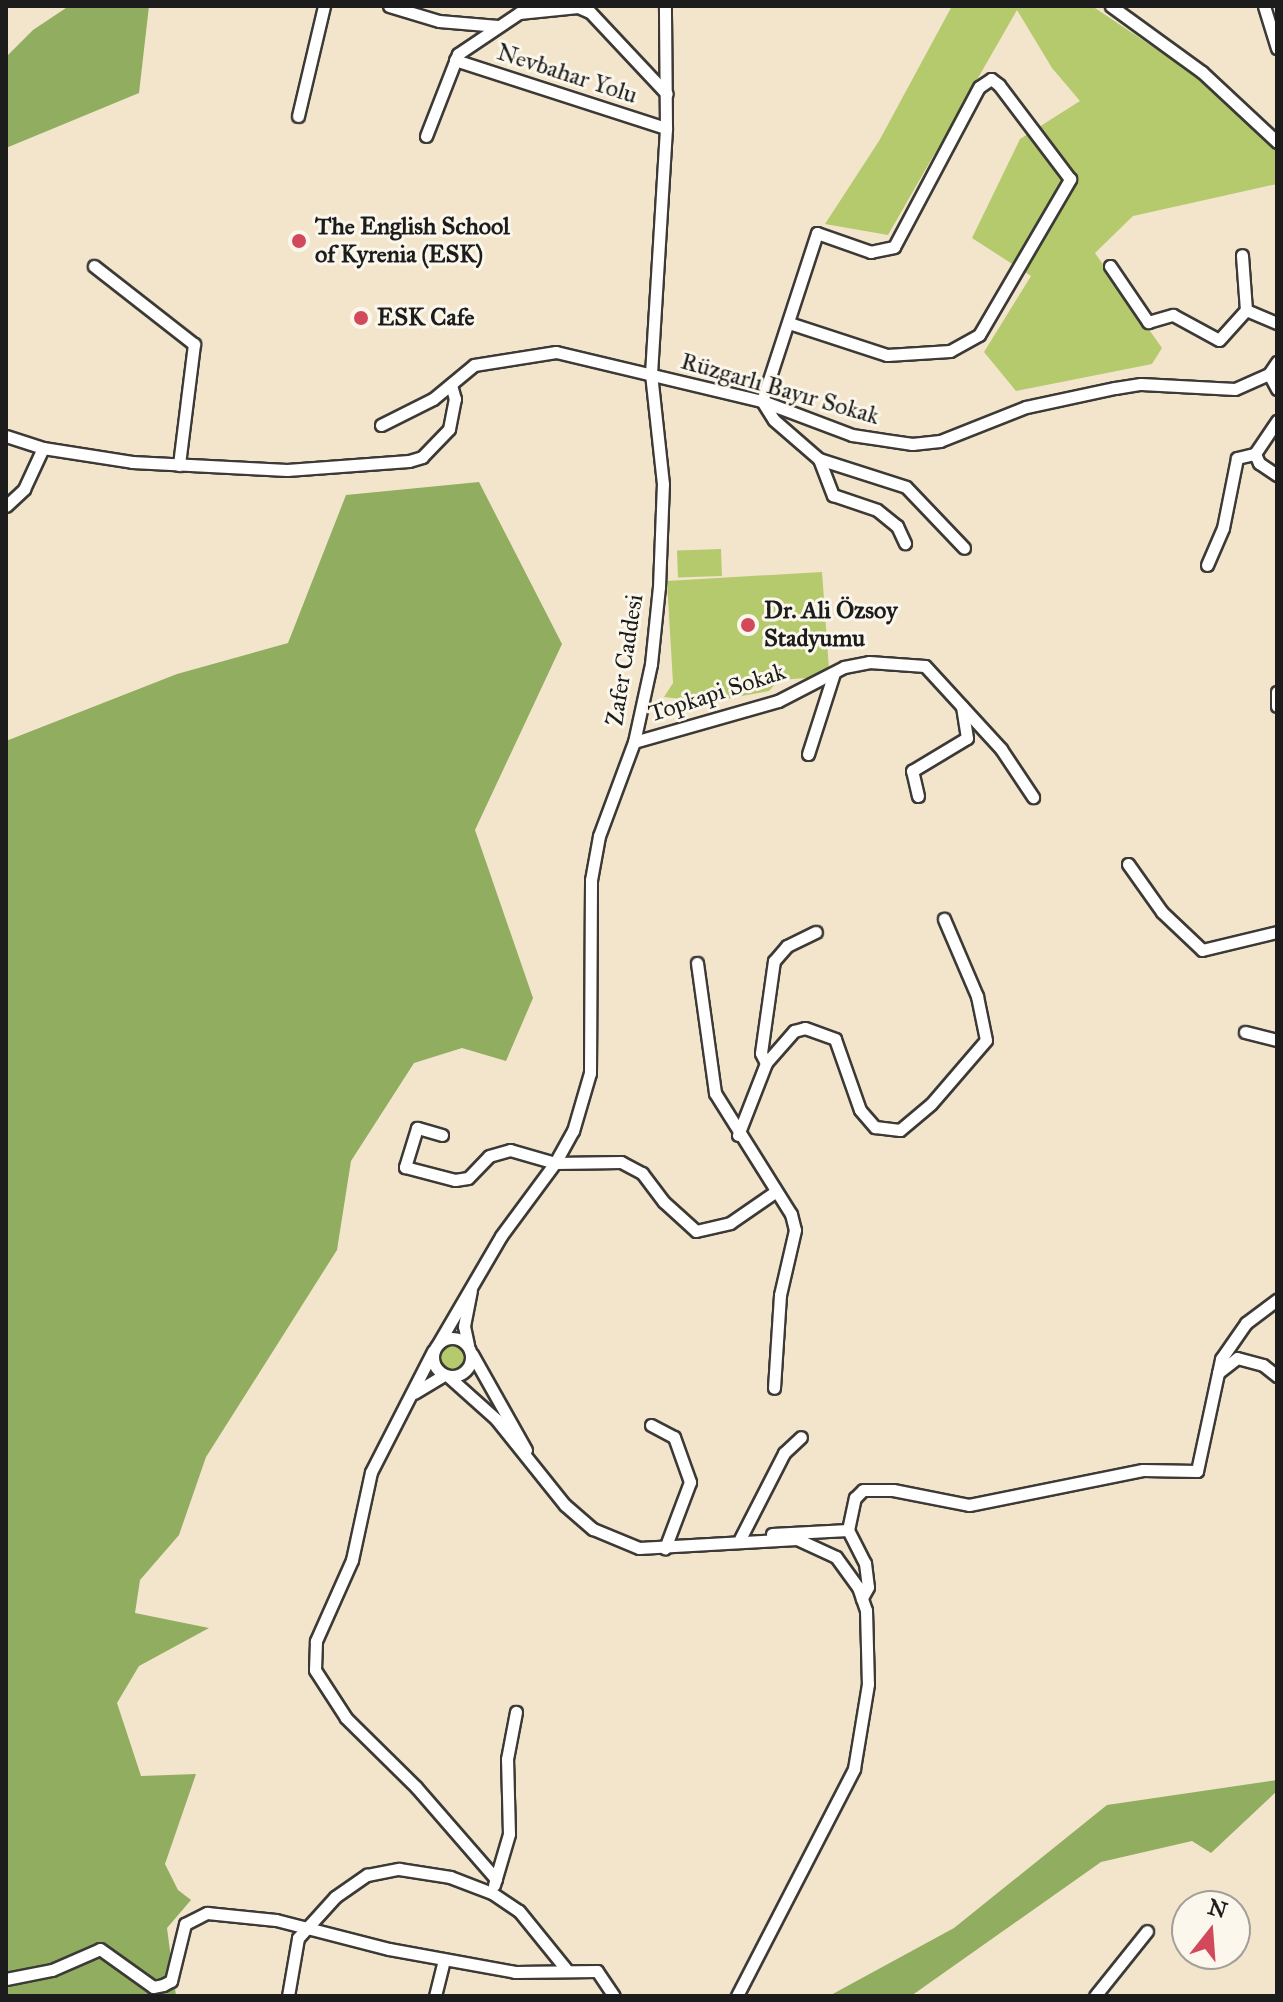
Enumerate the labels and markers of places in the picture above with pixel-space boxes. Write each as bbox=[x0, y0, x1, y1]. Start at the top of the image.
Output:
place label: The English School of Kyrenia (ESK) bbox=[315, 213, 510, 269]
marker: The English School of Kyrenia (ESK) bbox=[290, 232, 308, 250]
place label: ESK Cafe bbox=[377, 304, 475, 332]
marker: ESK Cafe bbox=[352, 309, 370, 327]
place label: Dr. Ali Özsoy Stadyumu bbox=[764, 597, 897, 653]
marker: Dr. Ali Özsoy Stadyumu bbox=[739, 616, 757, 634]

